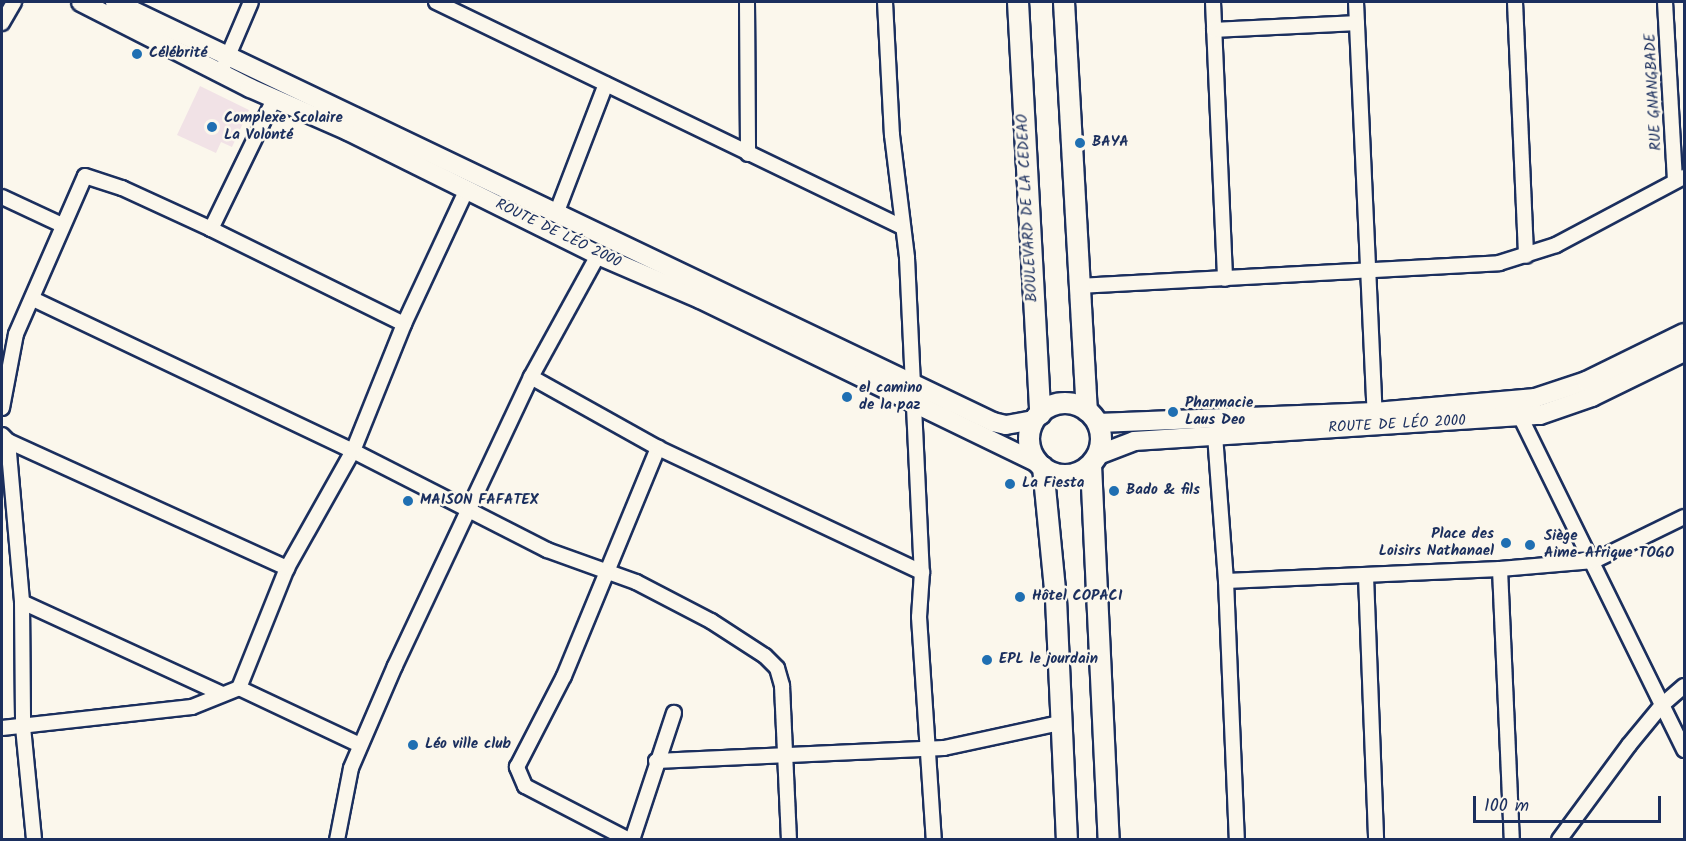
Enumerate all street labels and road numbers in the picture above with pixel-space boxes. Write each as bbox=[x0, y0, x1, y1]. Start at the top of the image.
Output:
street label: RUE GNANGBADE bbox=[1642, 33, 1666, 151]
street label: BOULEVARD DE LA CEDEAO bbox=[1014, 113, 1042, 303]
street label: ROUTE DE LÉO 2000 bbox=[492, 196, 624, 272]
street label: ROUTE DE LÉO 2000 bbox=[1328, 412, 1466, 438]

